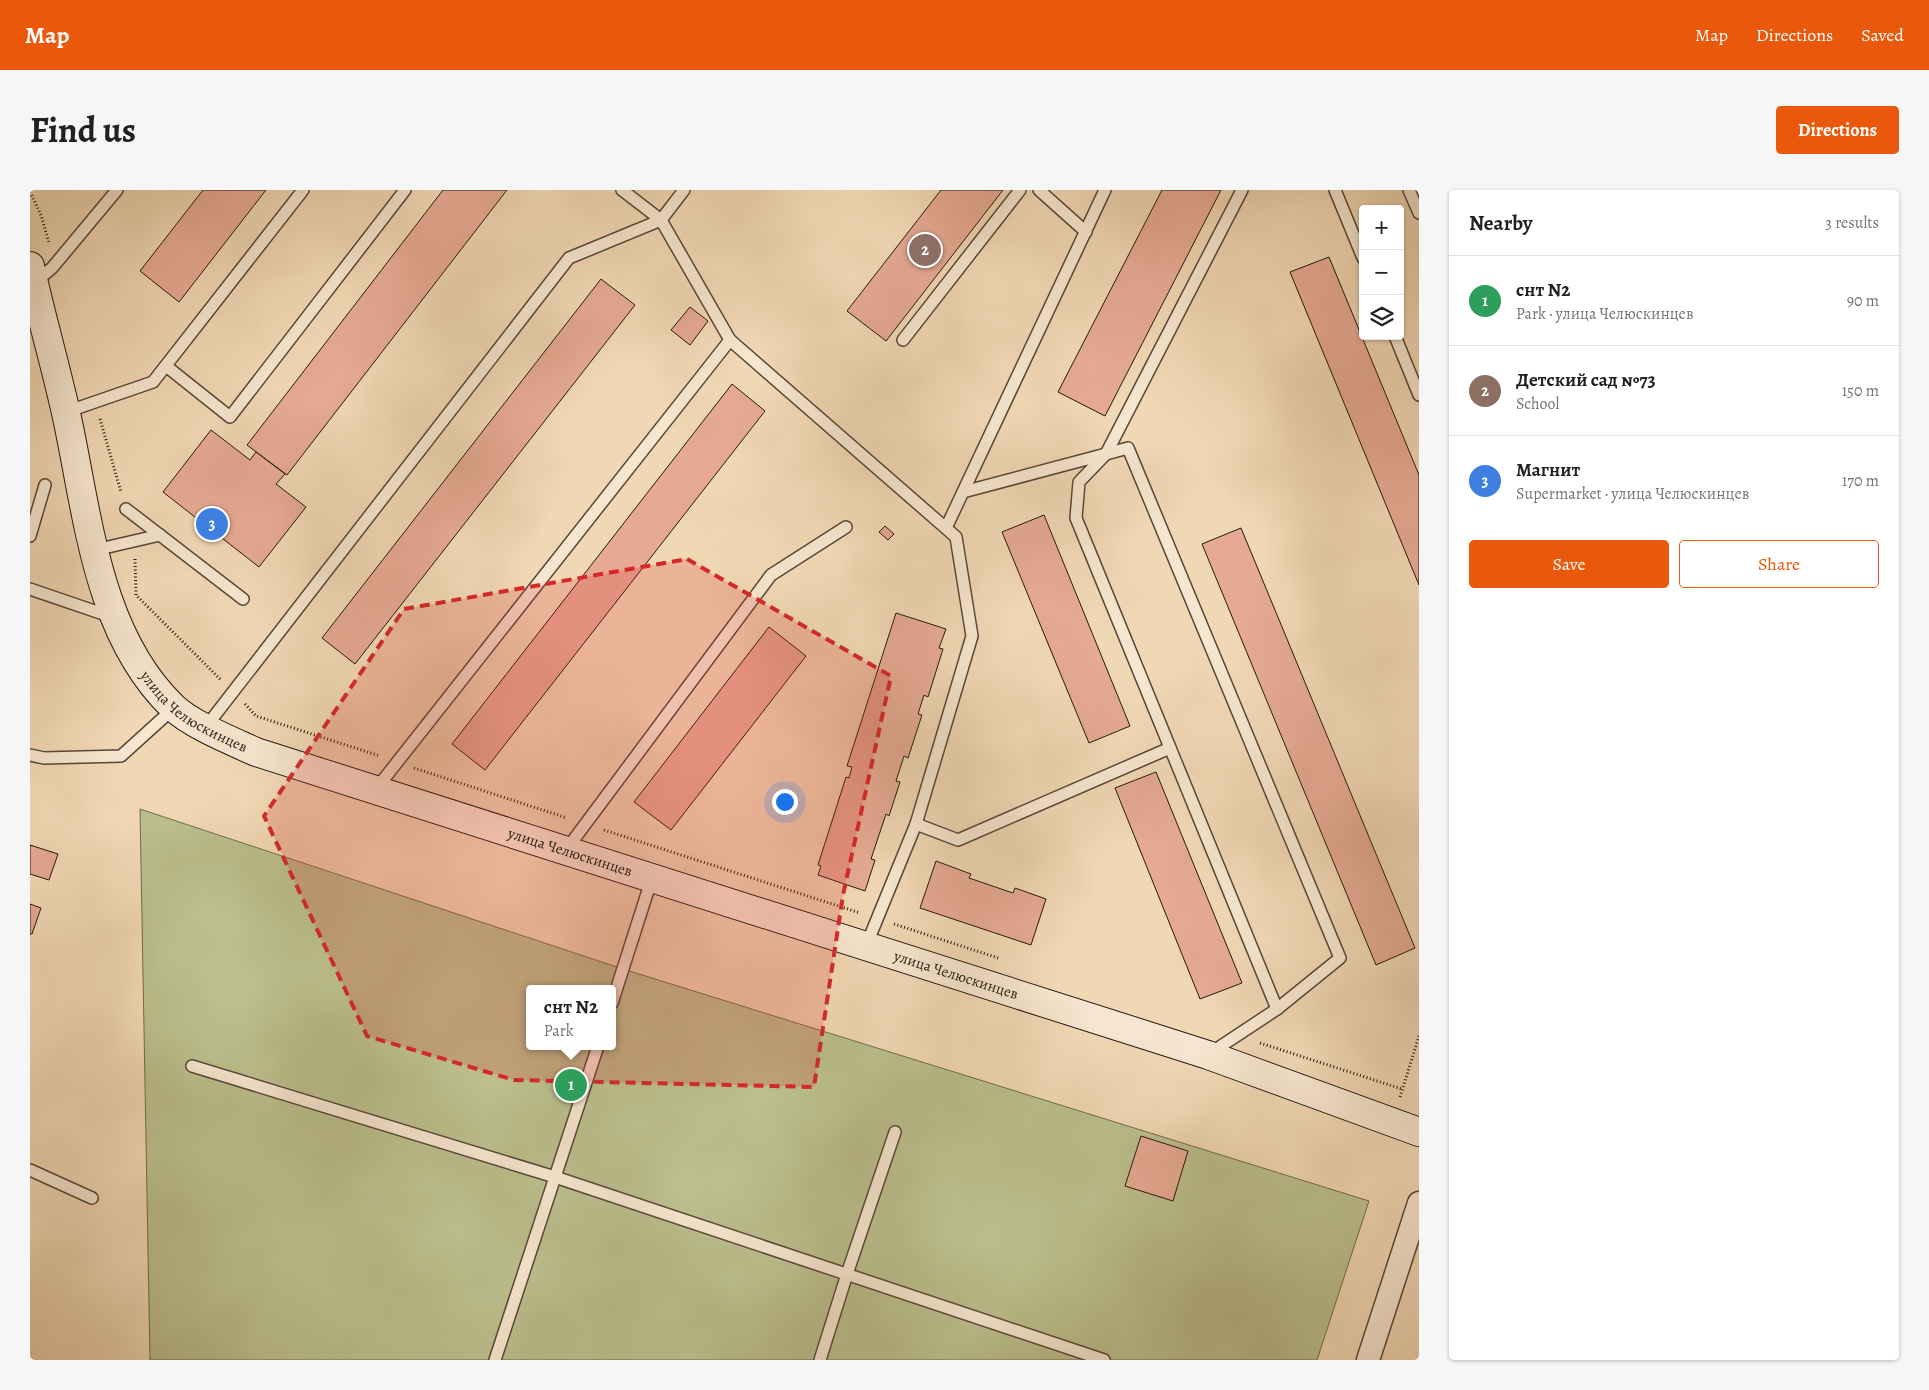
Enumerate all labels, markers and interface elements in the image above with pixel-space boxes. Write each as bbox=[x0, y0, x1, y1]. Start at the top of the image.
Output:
text: Map bbox=[25, 19, 69, 51]
text: Map bbox=[1695, 23, 1728, 47]
text: Directions bbox=[1756, 23, 1833, 47]
text: Saved bbox=[1861, 23, 1904, 47]
text: Find us bbox=[30, 106, 136, 154]
button: Directions bbox=[1776, 106, 1899, 154]
map controls bbox=[1359, 205, 1404, 340]
button: + bbox=[1359, 205, 1404, 250]
text: Nearby bbox=[1469, 209, 1532, 237]
text: 3 results bbox=[1825, 212, 1879, 234]
pin: 2 bbox=[909, 231, 941, 269]
button: − bbox=[1359, 250, 1404, 295]
text: снт N2 bbox=[1516, 277, 1570, 303]
text: 1 bbox=[1482, 290, 1488, 312]
text: 90 m bbox=[1847, 290, 1879, 312]
button: layers bbox=[1359, 295, 1404, 340]
text: Park · улица Челюскинцев bbox=[1516, 303, 1694, 325]
text: Детский сад №73 bbox=[1516, 367, 1656, 393]
text: 2 bbox=[1481, 380, 1489, 402]
text: 150 m bbox=[1842, 380, 1879, 402]
text: School bbox=[1516, 393, 1559, 415]
text: Магнит bbox=[1516, 457, 1580, 483]
text: 3 bbox=[1482, 470, 1488, 492]
text: 170 m bbox=[1842, 470, 1879, 492]
text: Supermarket · улица Челюскинцев bbox=[1516, 483, 1749, 505]
pin: 3 bbox=[196, 505, 228, 543]
button: Save bbox=[1469, 540, 1669, 588]
button: Share bbox=[1679, 540, 1879, 588]
street label: улица Челюскинцев bbox=[135, 666, 251, 757]
your location bbox=[772, 789, 798, 815]
street label: улица Челюскинцев bbox=[505, 823, 635, 881]
street label: улица Челюскинцев bbox=[891, 945, 1021, 1004]
popup bbox=[526, 985, 616, 1050]
text: снт N2 bbox=[544, 994, 598, 1020]
text: Park bbox=[544, 1020, 574, 1042]
pin: 1 bbox=[555, 1066, 587, 1104]

